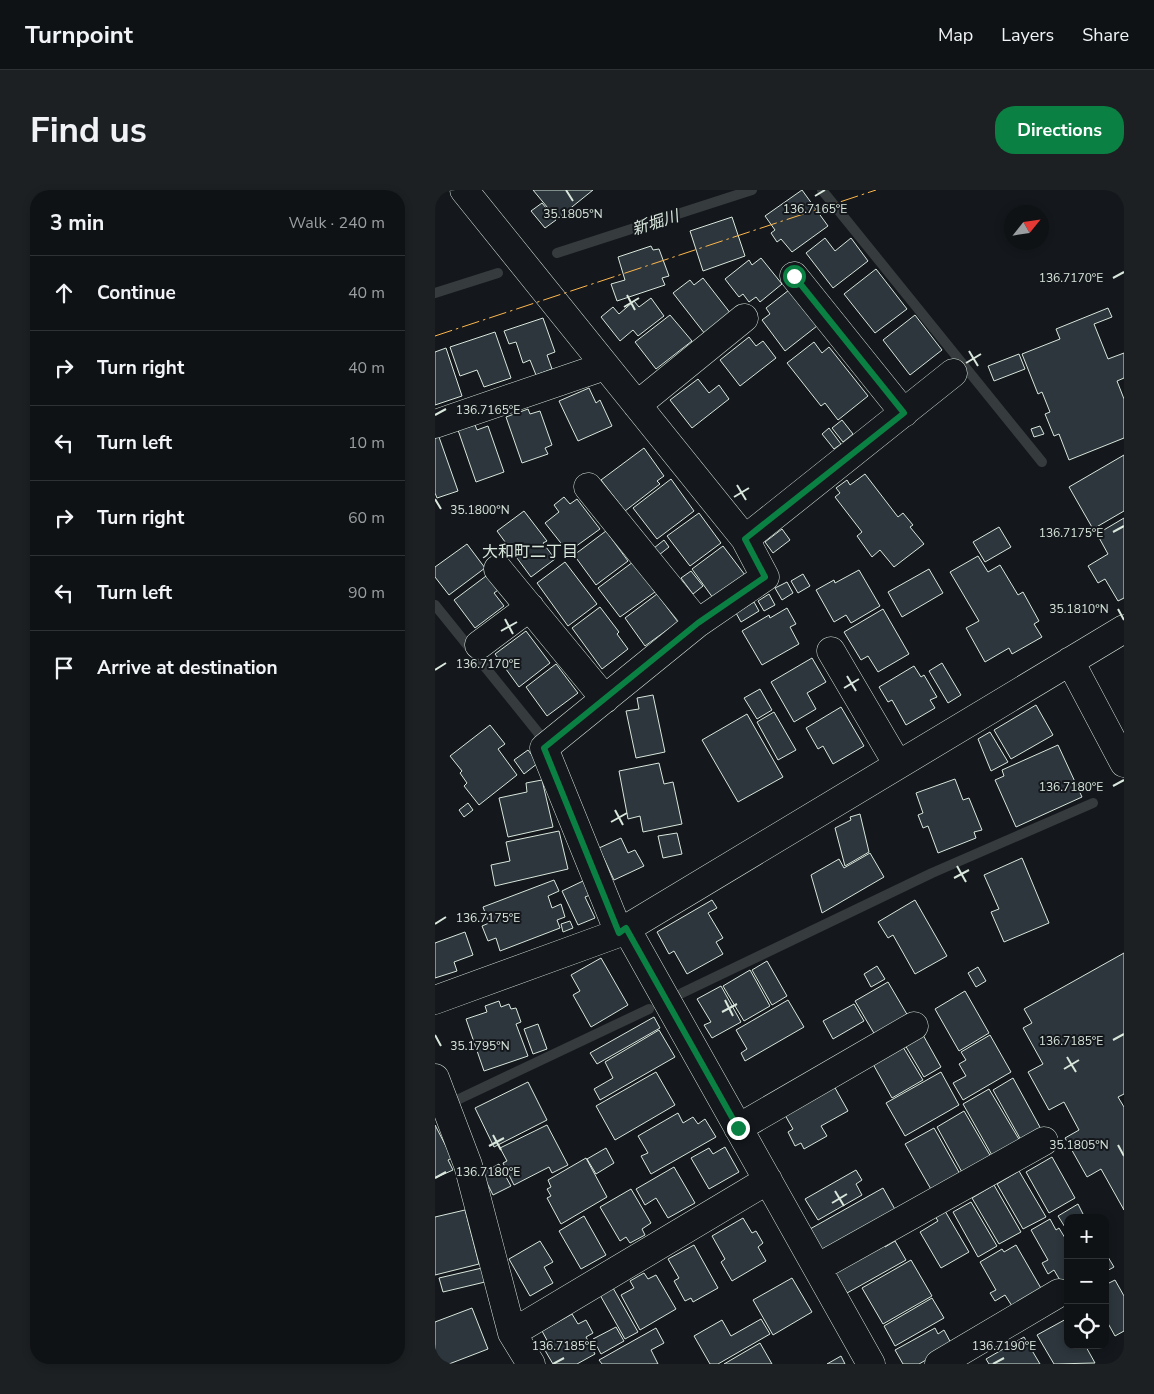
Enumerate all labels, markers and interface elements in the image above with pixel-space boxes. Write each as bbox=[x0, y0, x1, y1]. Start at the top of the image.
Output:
text: Turnpoint bbox=[25, 19, 133, 51]
text: Map bbox=[938, 23, 973, 47]
text: Layers bbox=[1001, 23, 1054, 47]
text: Share bbox=[1082, 23, 1129, 47]
button: Directions bbox=[995, 106, 1124, 154]
text: Find us bbox=[30, 107, 147, 154]
text: 136.7165°E bbox=[783, 201, 847, 217]
water label: 新堀川 bbox=[629, 204, 683, 241]
north arrow bbox=[1004, 205, 1049, 250]
text: 35.1805°N bbox=[543, 206, 603, 222]
text: 3 min bbox=[50, 209, 104, 237]
text: Walk · 240 m bbox=[289, 212, 385, 234]
route start bbox=[783, 265, 806, 288]
text: 136.7170°E bbox=[1039, 270, 1103, 286]
icon: ahead bbox=[50, 279, 78, 307]
text: Continue bbox=[97, 280, 176, 306]
text: 40 m bbox=[348, 282, 385, 304]
icon: right bbox=[50, 354, 78, 382]
text: Turn right bbox=[97, 355, 184, 381]
text: 40 m bbox=[348, 357, 385, 379]
text: 136.7165°E bbox=[456, 402, 520, 418]
icon: left bbox=[50, 429, 78, 457]
text: Turn left bbox=[97, 430, 172, 456]
text: 10 m bbox=[348, 432, 385, 454]
text: 35.1800°N bbox=[450, 502, 510, 518]
icon: right bbox=[50, 504, 78, 532]
text: Turn right bbox=[97, 505, 184, 531]
text: 60 m bbox=[348, 507, 385, 529]
text: 136.7175°E bbox=[1039, 525, 1103, 541]
district label: 大和町二丁目 bbox=[482, 541, 578, 563]
icon: left bbox=[50, 579, 78, 607]
text: Turn left bbox=[97, 580, 172, 606]
text: 90 m bbox=[348, 582, 385, 604]
text: 35.1810°N bbox=[1049, 601, 1109, 617]
icon: arrive bbox=[50, 654, 78, 682]
text: Arrive at destination bbox=[97, 655, 278, 681]
text: 136.7170°E bbox=[456, 656, 520, 672]
text: 136.7180°E bbox=[1039, 779, 1103, 795]
text: 136.7175°E bbox=[456, 910, 520, 926]
text: 136.7185°E bbox=[1039, 1033, 1103, 1049]
text: 35.1795°N bbox=[450, 1038, 510, 1054]
route end bbox=[727, 1117, 750, 1140]
text: 35.1805°N bbox=[1049, 1137, 1109, 1153]
text: 136.7180°E bbox=[456, 1164, 520, 1180]
map controls bbox=[1064, 1214, 1109, 1349]
button: + bbox=[1064, 1214, 1109, 1259]
button: − bbox=[1064, 1259, 1109, 1304]
button: locate bbox=[1064, 1304, 1109, 1349]
text: 136.7185°E bbox=[532, 1338, 596, 1354]
text: 136.7190°E bbox=[972, 1338, 1036, 1354]

